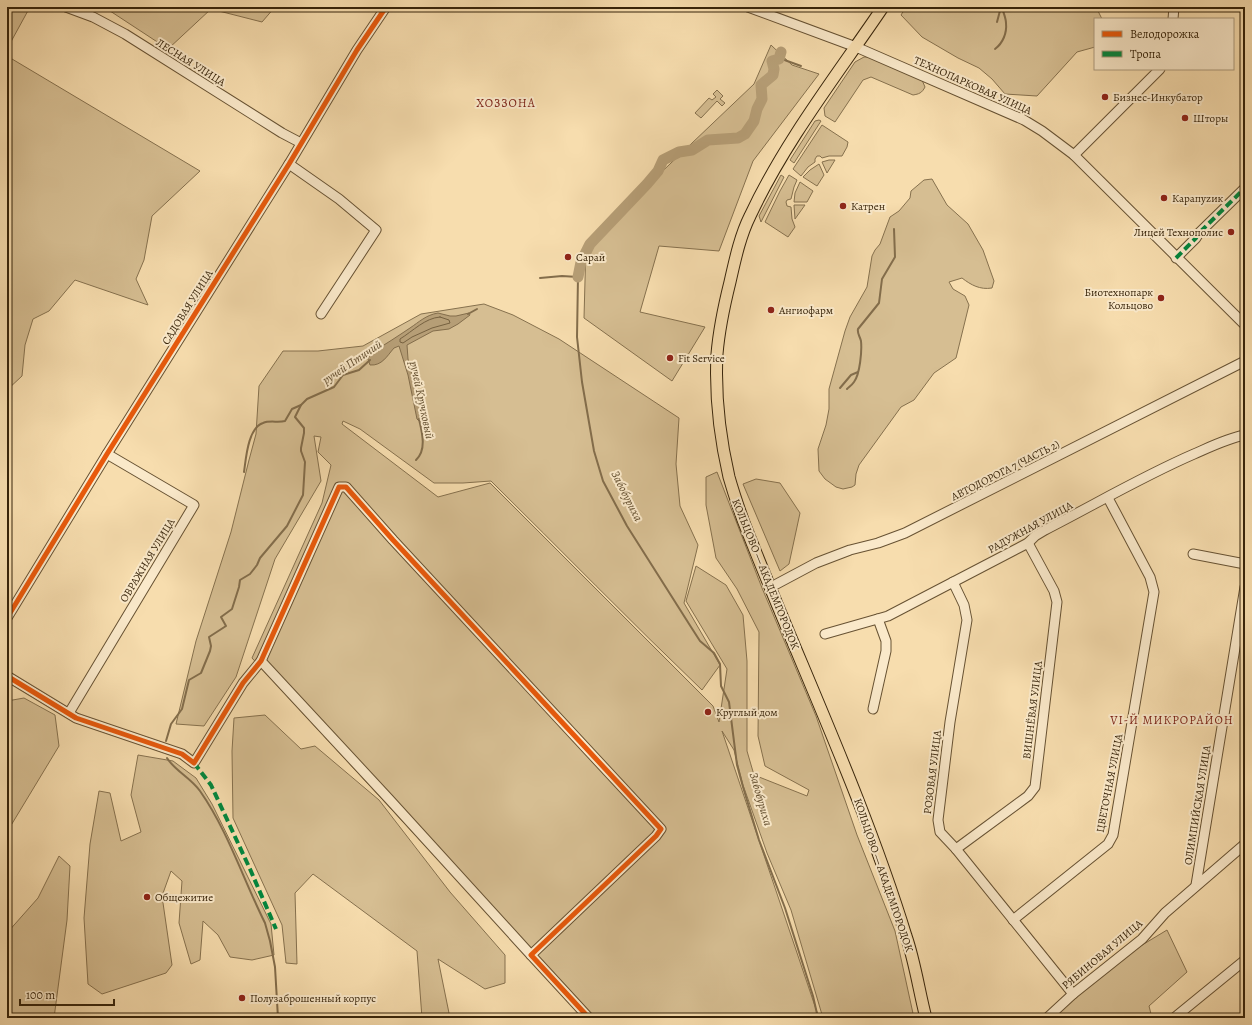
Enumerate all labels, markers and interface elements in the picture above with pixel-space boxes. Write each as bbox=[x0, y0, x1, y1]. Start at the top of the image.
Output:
legend bbox=[1094, 18, 1234, 70]
text: Велодорожка bbox=[1130, 26, 1200, 42]
street label: ЛЕСНАЯ УЛИЦА bbox=[153, 35, 229, 90]
text: Тропа bbox=[1130, 46, 1161, 62]
street label: ТЕХНОПАРКОВАЯ УЛИЦА bbox=[911, 53, 1035, 119]
place label: Бизнес-Инкубатор bbox=[1113, 90, 1203, 105]
marker: Бизнес-Инкубатор bbox=[1100, 92, 1110, 102]
district label: ХОЗЗОНА bbox=[476, 95, 536, 111]
place label: Шторы bbox=[1193, 111, 1228, 126]
marker: Шторы bbox=[1180, 113, 1190, 123]
place label: Карапуzик bbox=[1172, 191, 1224, 206]
marker: Карапуzик bbox=[1159, 193, 1169, 203]
place label: Катрен bbox=[851, 199, 885, 214]
marker: Катрен bbox=[838, 201, 848, 211]
place label: Лицей Технополис bbox=[1134, 225, 1223, 240]
marker: Лицей Технополис bbox=[1226, 227, 1236, 237]
place label: Сарай bbox=[576, 250, 605, 265]
marker: Сарай bbox=[563, 252, 573, 262]
street label: САДОВАЯ УЛИЦА bbox=[158, 266, 217, 348]
place label: Биотехнопарк Кольцово bbox=[1085, 285, 1153, 313]
marker: Биотехнопарк Кольцово bbox=[1156, 293, 1166, 303]
place label: Ангиофарм bbox=[778, 303, 833, 318]
marker: Ангиофарм bbox=[766, 305, 776, 315]
water label: ручей Птичий bbox=[318, 336, 385, 388]
place label: Fit Service bbox=[678, 351, 725, 366]
marker: Fit Service bbox=[665, 353, 675, 363]
water label: ручей Кручковый bbox=[406, 359, 438, 440]
street label: АВТОДОРОГА 7 (ЧАСТЬ 2) bbox=[948, 437, 1062, 505]
water label: Забобуриха bbox=[607, 468, 647, 524]
street label: КОЛЬЦОВО — АКАДЕМГОРОДОК bbox=[728, 497, 803, 652]
street label: РАДУЖНАЯ УЛИЦА bbox=[985, 498, 1076, 557]
street label: ОВРАЖНАЯ УЛИЦА bbox=[116, 515, 179, 605]
street label: ВИШНЁВАЯ УЛИЦА bbox=[1019, 660, 1046, 760]
place label: Круглый дом bbox=[716, 705, 778, 720]
marker: Круглый дом bbox=[703, 707, 713, 717]
district label: VI-Й МИКРОРАЙОН bbox=[1109, 712, 1234, 728]
street label: РОЗОВАЯ УЛИЦА bbox=[920, 729, 945, 815]
street label: ЦВЕТОЧНАЯ УЛИЦА bbox=[1093, 732, 1127, 834]
street label: ОЛИМПИЙСКАЯ УЛИЦА bbox=[1181, 744, 1214, 866]
water label: Забобуриха bbox=[746, 770, 776, 828]
street label: КОЛЬЦОВО — АКАДЕМГОРОДОК bbox=[850, 796, 917, 954]
place label: Общежитие bbox=[155, 890, 213, 905]
marker: Общежитие bbox=[142, 892, 152, 902]
street label: РЯБИНОВАЯ УЛИЦА bbox=[1059, 916, 1146, 993]
scale bar bbox=[20, 981, 114, 1007]
text: 100 m bbox=[26, 987, 55, 1003]
place label: Полузаброшенный корпус bbox=[250, 991, 376, 1006]
marker: Полузаброшенный корпус bbox=[237, 993, 247, 1003]

